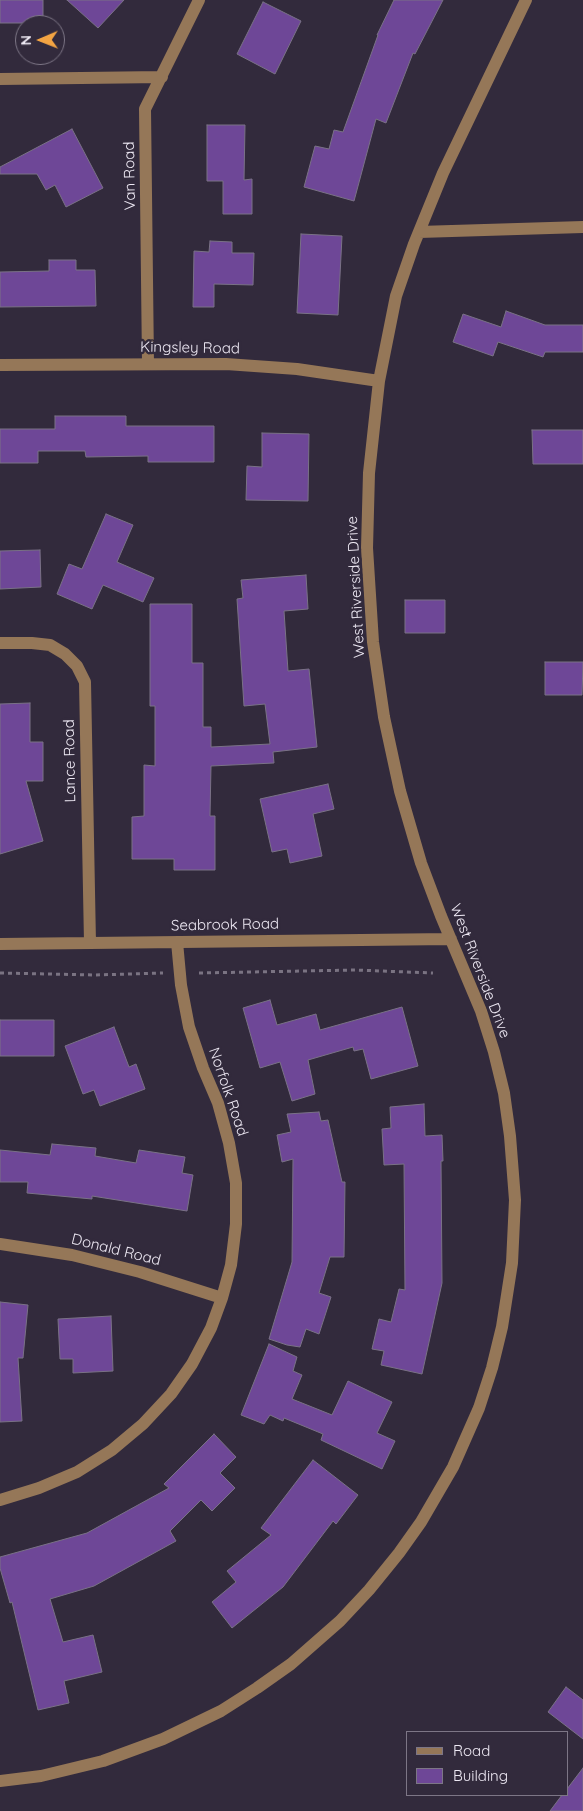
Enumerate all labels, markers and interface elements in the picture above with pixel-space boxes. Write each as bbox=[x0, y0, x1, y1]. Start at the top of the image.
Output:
north arrow bbox=[15, 15, 65, 65]
text: N bbox=[17, 35, 35, 46]
street label: Van Road bbox=[120, 141, 140, 211]
street label: Kingsley Road bbox=[140, 338, 240, 358]
street label: West Riverside Drive bbox=[343, 515, 369, 659]
street label: Lance Road bbox=[60, 719, 80, 803]
street label: West Riverside Drive bbox=[446, 901, 514, 1041]
street label: Seabrook Road bbox=[171, 915, 279, 935]
street label: Norfolk Road bbox=[204, 1045, 252, 1139]
street label: Donald Road bbox=[69, 1230, 163, 1270]
legend bbox=[406, 1731, 568, 1796]
text: Road bbox=[453, 1741, 490, 1760]
text: Building bbox=[453, 1766, 508, 1785]

